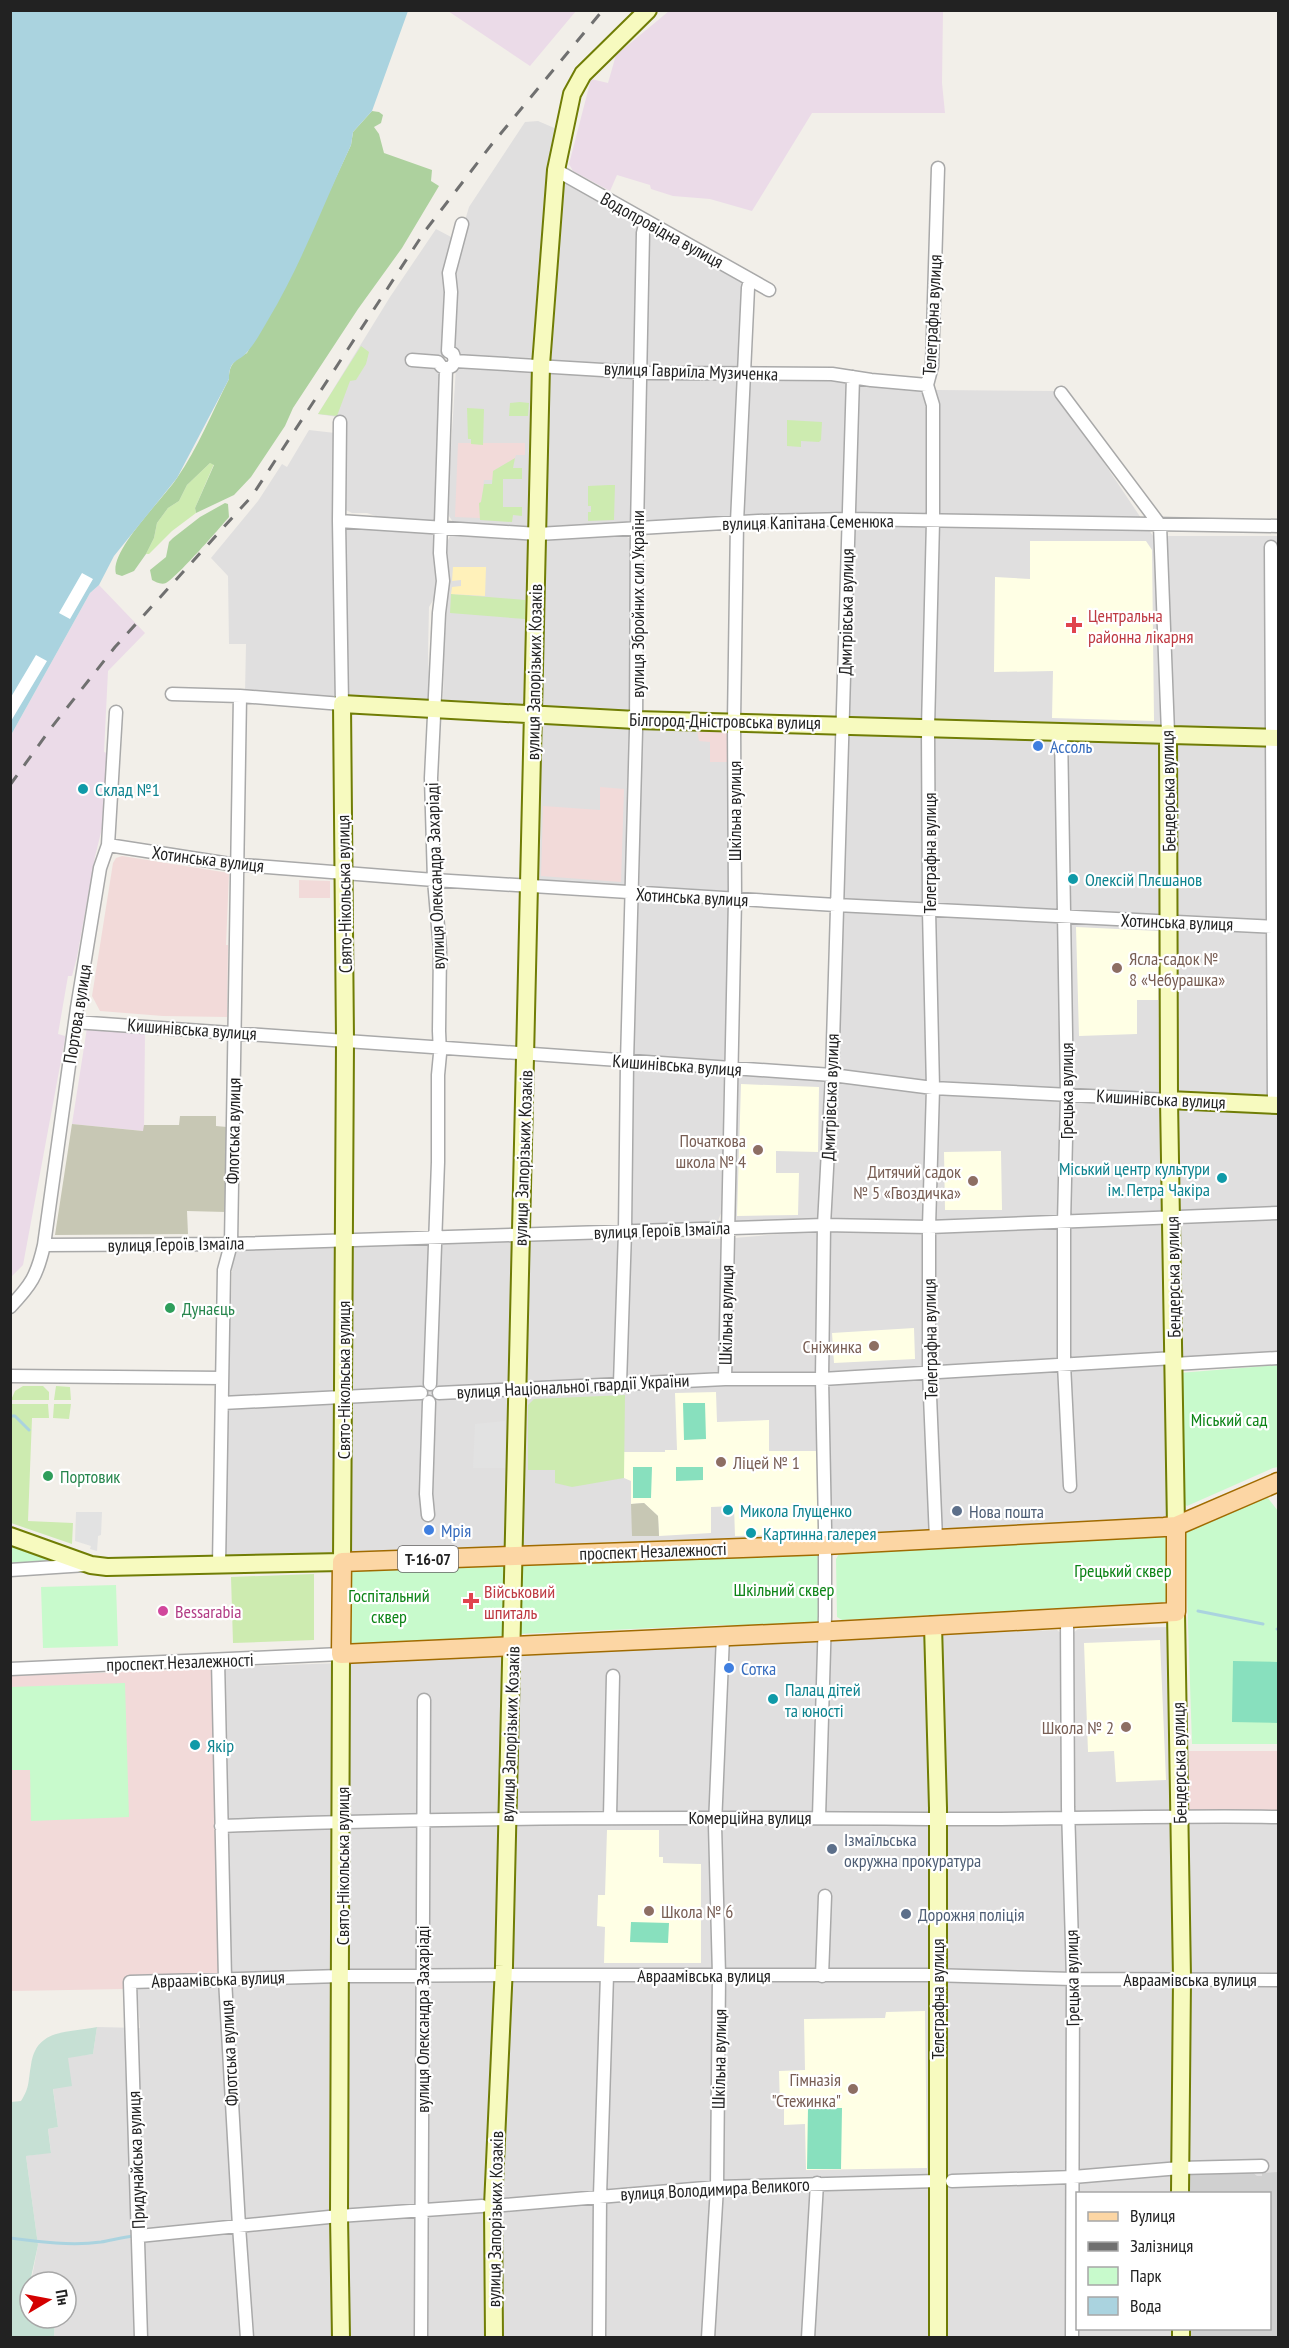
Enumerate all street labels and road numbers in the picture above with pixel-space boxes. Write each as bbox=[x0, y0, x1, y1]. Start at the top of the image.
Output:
street label: Водопровідна вулиця bbox=[596, 187, 728, 273]
street label: Телеграфна вулиця bbox=[917, 254, 947, 376]
street label: вулиця Гавриїла Музиченка bbox=[604, 356, 778, 386]
street label: вулиця Капітана Семенюка bbox=[722, 509, 894, 535]
street label: вулиця Збройних сил України bbox=[626, 510, 649, 698]
street label: Дмитрівська вулиця bbox=[833, 548, 859, 676]
street label: вулиця Запорізьких Козаків bbox=[521, 584, 547, 760]
street label: Білгород-Дністровська вулиця bbox=[629, 708, 821, 734]
street label: Бендерська вулиця bbox=[1155, 730, 1181, 852]
street label: Шкільна вулиця bbox=[723, 761, 746, 861]
street label: вулиця Олександра Захаріаді bbox=[420, 782, 450, 970]
street label: Телеграфна вулиця bbox=[918, 792, 941, 914]
street label: Свято-Нікольська вулиця bbox=[331, 815, 357, 973]
street label: Хотинська вулиця bbox=[151, 841, 265, 877]
street label: Хотинська вулиця bbox=[635, 883, 749, 911]
street label: Хотинська вулиця bbox=[1120, 909, 1234, 935]
street label: Портова вулиця bbox=[58, 963, 96, 1065]
street label: Кишинівська вулиця bbox=[127, 1013, 257, 1045]
street label: Дмитрівська вулиця bbox=[816, 1033, 844, 1161]
street label: Грецька вулиця bbox=[1055, 1043, 1078, 1139]
street label: Кишинівська вулиця bbox=[612, 1049, 742, 1081]
street label: вулиця Запорізьких Козаків bbox=[508, 1069, 538, 1247]
street label: Флотська вулиця bbox=[221, 1078, 245, 1184]
street label: Кишинівська вулиця bbox=[1096, 1084, 1226, 1114]
street label: вулиця Героїв Ізмаїла bbox=[593, 1216, 731, 1244]
street label: Бендерська вулиця bbox=[1160, 1216, 1186, 1338]
street label: вулиця Героїв Ізмаїла bbox=[107, 1231, 245, 1257]
street label: Шкільна вулиця bbox=[714, 1265, 738, 1365]
street label: Телеграфна вулиця bbox=[917, 1278, 943, 1400]
street label: Свято-Нікольська вулиця bbox=[332, 1301, 355, 1459]
street label: вулиця Національної гвардії України bbox=[456, 1368, 690, 1404]
street label: проспект Незалежності bbox=[579, 1537, 727, 1565]
road number: Т-16-07 bbox=[398, 1546, 458, 1572]
street label: вулиця Запорізьких Козаків bbox=[495, 1645, 525, 1823]
street label: проспект Незалежності bbox=[106, 1648, 254, 1676]
street label: Бендерська вулиця bbox=[1166, 1702, 1192, 1824]
street label: Свято-Нікольська вулиця bbox=[331, 1787, 354, 1945]
street label: Комерційна вулиця bbox=[689, 1806, 812, 1829]
street label: вулиця Олександра Захаріаді bbox=[411, 1925, 434, 2113]
street label: Грецька вулиця bbox=[1060, 1929, 1084, 2027]
street label: Телеграфна вулиця bbox=[926, 1938, 949, 2060]
street label: Авраамівська вулиця bbox=[637, 1964, 771, 1987]
street label: Авраамівська вулиця bbox=[151, 1965, 285, 1993]
street label: Авраамівська вулиця bbox=[1123, 1968, 1257, 1991]
street label: Флотська вулиця bbox=[215, 1999, 243, 2107]
street label: Шкільна вулиця bbox=[707, 2009, 731, 2109]
street label: Придунайська вулиця bbox=[122, 2091, 150, 2229]
street label: вулиця Запорізьких Козаків bbox=[482, 2131, 508, 2307]
street label: вулиця Володимира Великого bbox=[620, 2173, 810, 2205]

